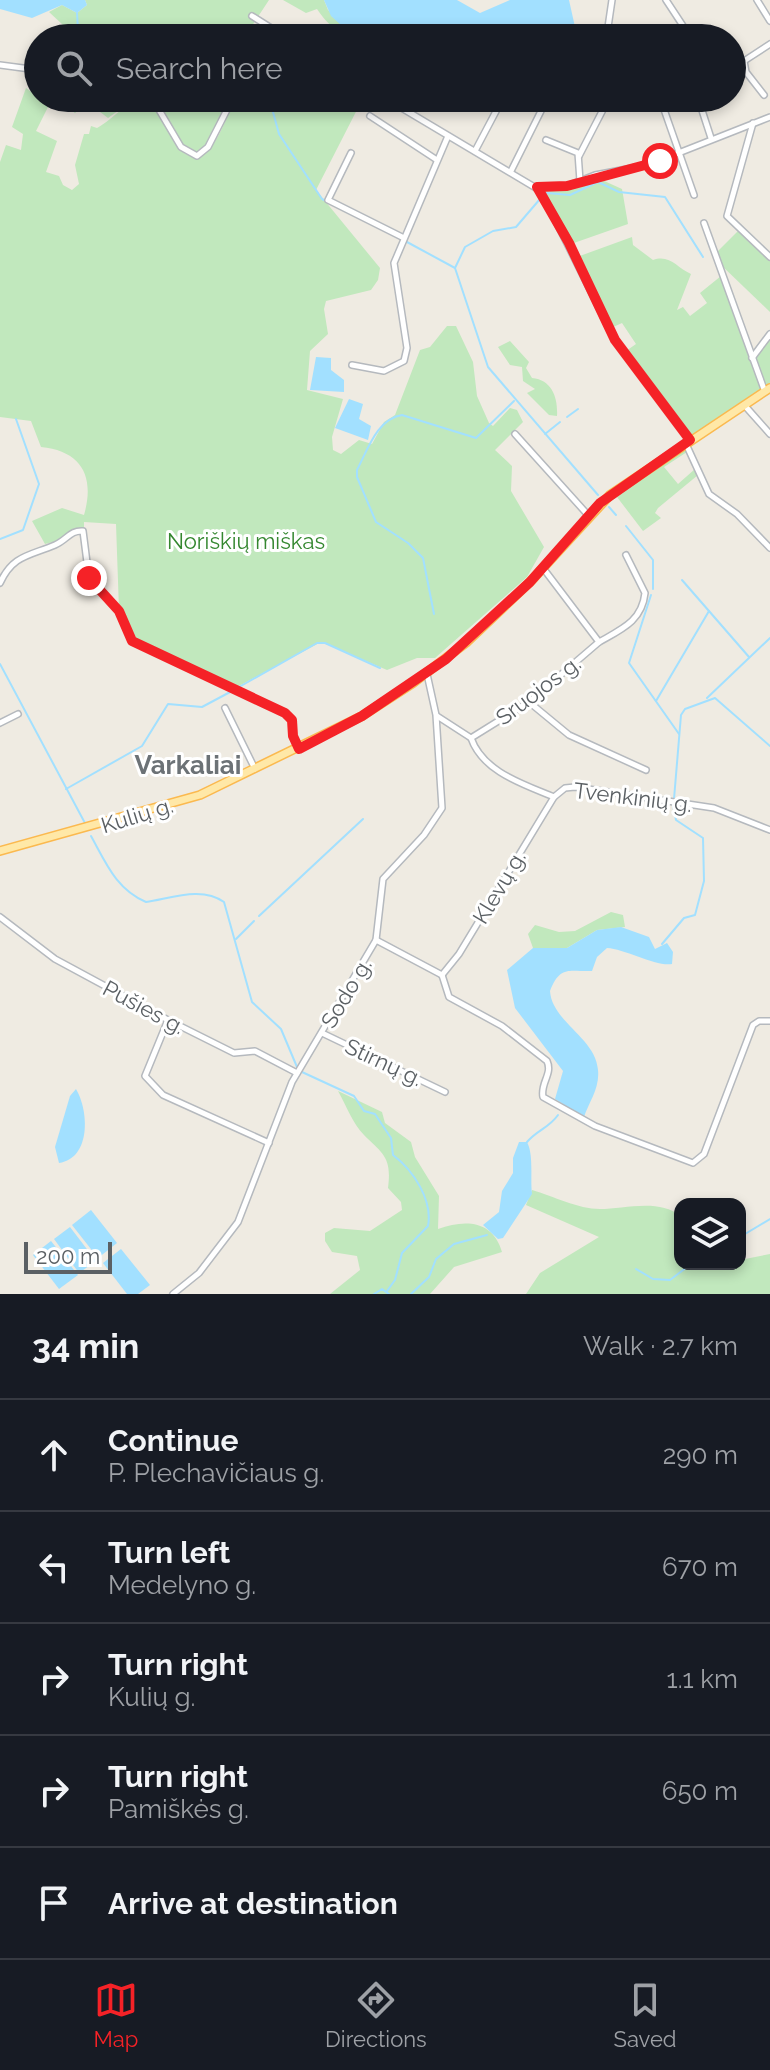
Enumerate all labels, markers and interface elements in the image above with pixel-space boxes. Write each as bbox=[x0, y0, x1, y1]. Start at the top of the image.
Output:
search box bbox=[24, 24, 746, 112]
icon: search bbox=[52, 46, 96, 90]
text: Search here bbox=[116, 51, 283, 86]
route start bbox=[642, 143, 678, 179]
park label: Noriškių miškas bbox=[167, 528, 325, 554]
route end bbox=[71, 560, 107, 596]
street label: Sruojos g. bbox=[491, 650, 585, 730]
district label: Varkaliai bbox=[135, 750, 241, 780]
street label: Tvenkinių g. bbox=[572, 777, 694, 817]
street label: Kulių g. bbox=[98, 792, 176, 838]
street label: Klevų g. bbox=[467, 846, 531, 928]
street label: Sodo g. bbox=[315, 953, 377, 1033]
street label: Pušies g. bbox=[99, 975, 189, 1039]
street label: Stirnų g. bbox=[341, 1033, 427, 1091]
map controls bbox=[674, 1198, 746, 1270]
button: layers bbox=[674, 1198, 746, 1270]
scale bar bbox=[24, 1238, 112, 1274]
text: 200 m bbox=[36, 1243, 100, 1269]
text: 34 min bbox=[32, 1326, 139, 1366]
text: Walk · 2.7 km bbox=[583, 1331, 738, 1361]
text: Continue bbox=[108, 1423, 239, 1458]
icon: ahead bbox=[32, 1433, 76, 1477]
text: 290 m bbox=[663, 1440, 738, 1470]
text: P. Plechavičiaus g. bbox=[108, 1458, 324, 1488]
text: Turn left bbox=[108, 1535, 230, 1570]
icon: left bbox=[32, 1545, 76, 1589]
text: 670 m bbox=[662, 1552, 738, 1582]
text: Medelyno g. bbox=[108, 1570, 256, 1600]
text: Turn right bbox=[108, 1647, 248, 1682]
icon: right bbox=[32, 1657, 76, 1701]
text: 1.1 km bbox=[667, 1664, 738, 1694]
text: Kulių g. bbox=[108, 1682, 196, 1712]
text: Turn right bbox=[108, 1759, 248, 1794]
icon: right bbox=[32, 1769, 76, 1813]
text: 650 m bbox=[662, 1776, 738, 1806]
text: Pamiškės g. bbox=[108, 1794, 249, 1824]
icon: arrive bbox=[32, 1881, 76, 1925]
text: Arrive at destination bbox=[108, 1886, 398, 1921]
tab: Map bbox=[93, 1978, 138, 2052]
tab: Directions bbox=[325, 1978, 427, 2052]
tab: Saved bbox=[614, 1978, 677, 2052]

